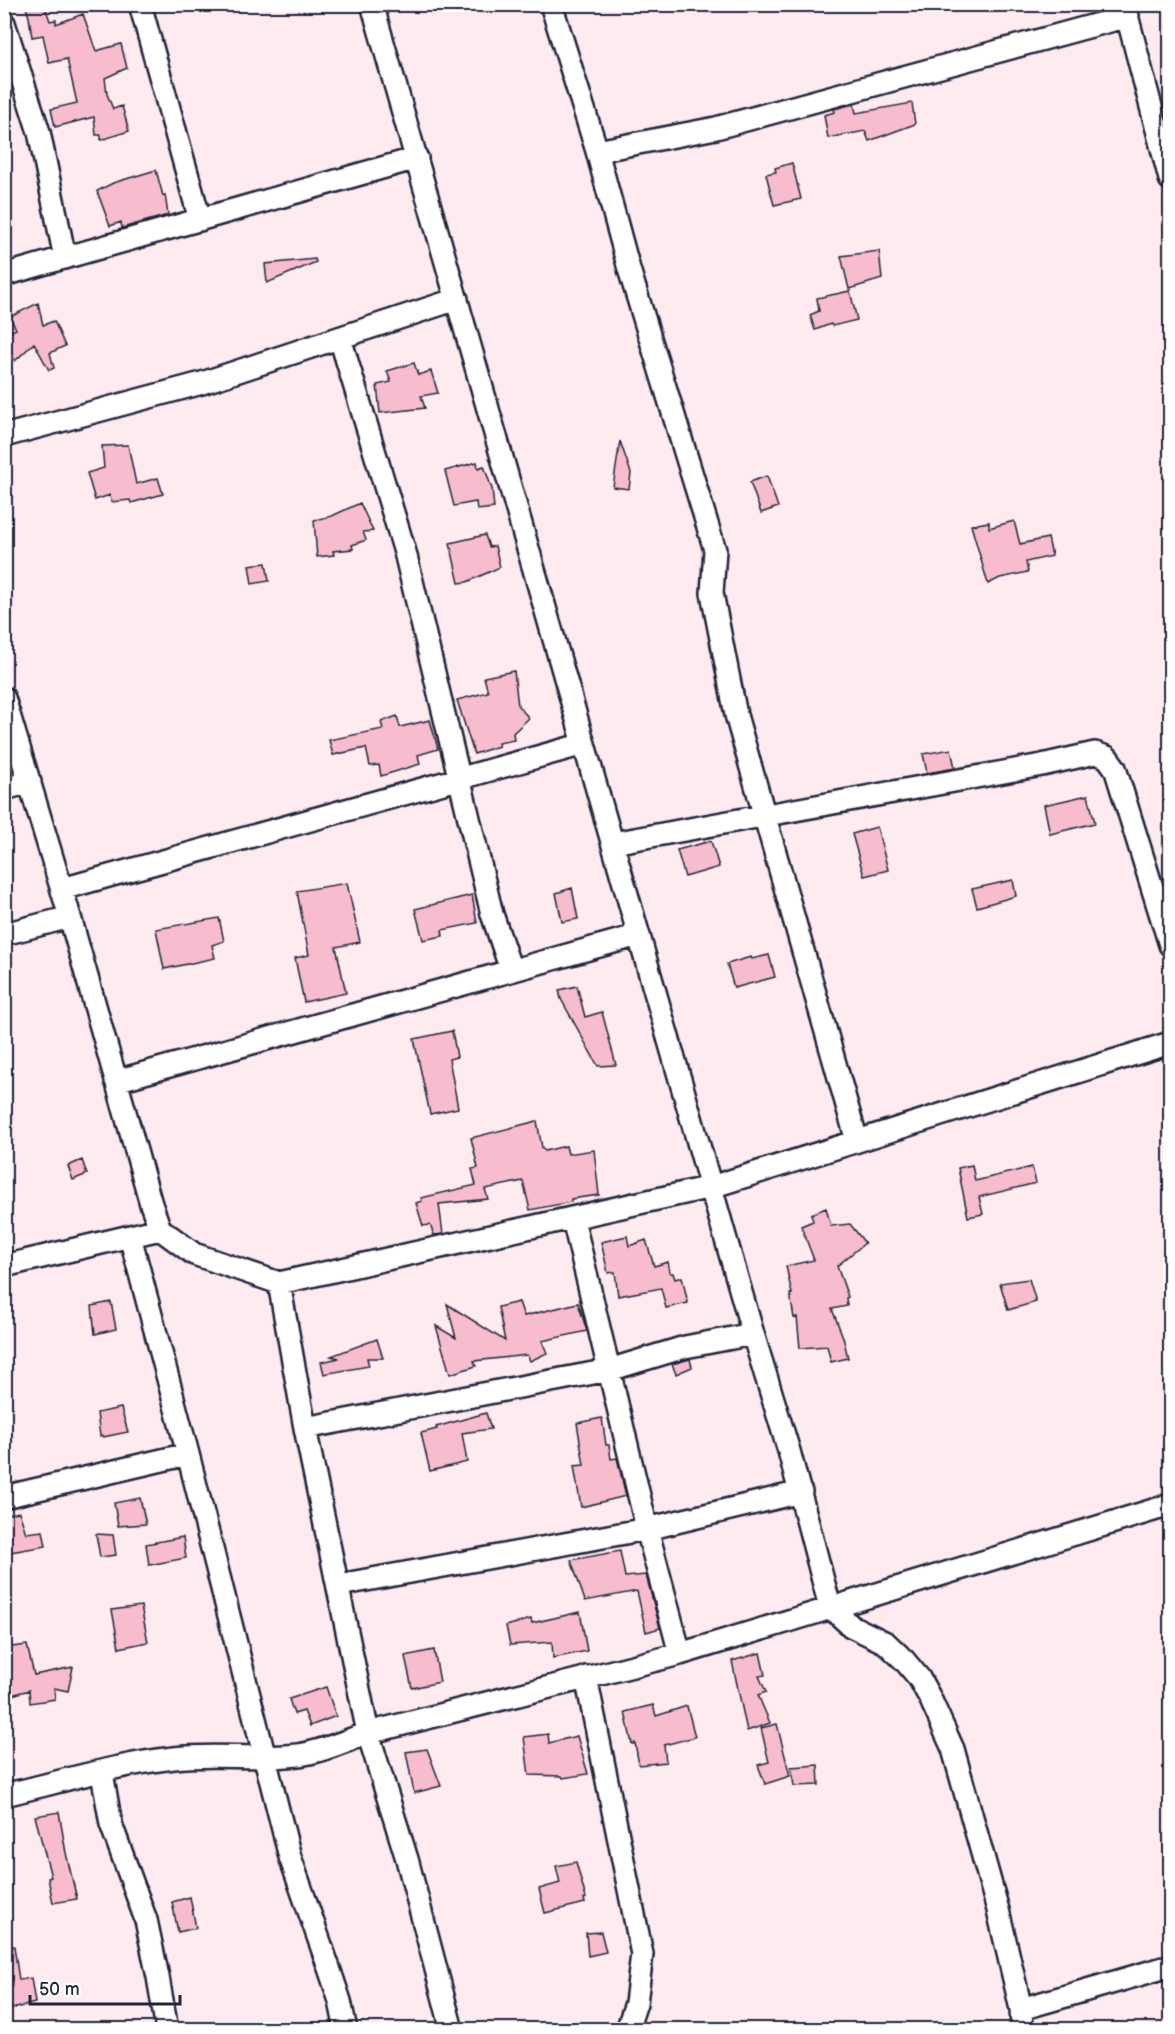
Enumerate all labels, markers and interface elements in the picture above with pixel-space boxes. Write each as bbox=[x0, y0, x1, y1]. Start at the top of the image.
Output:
scale bar bbox=[30, 1968, 180, 2006]
text: 50 m bbox=[39, 1979, 80, 2000]

